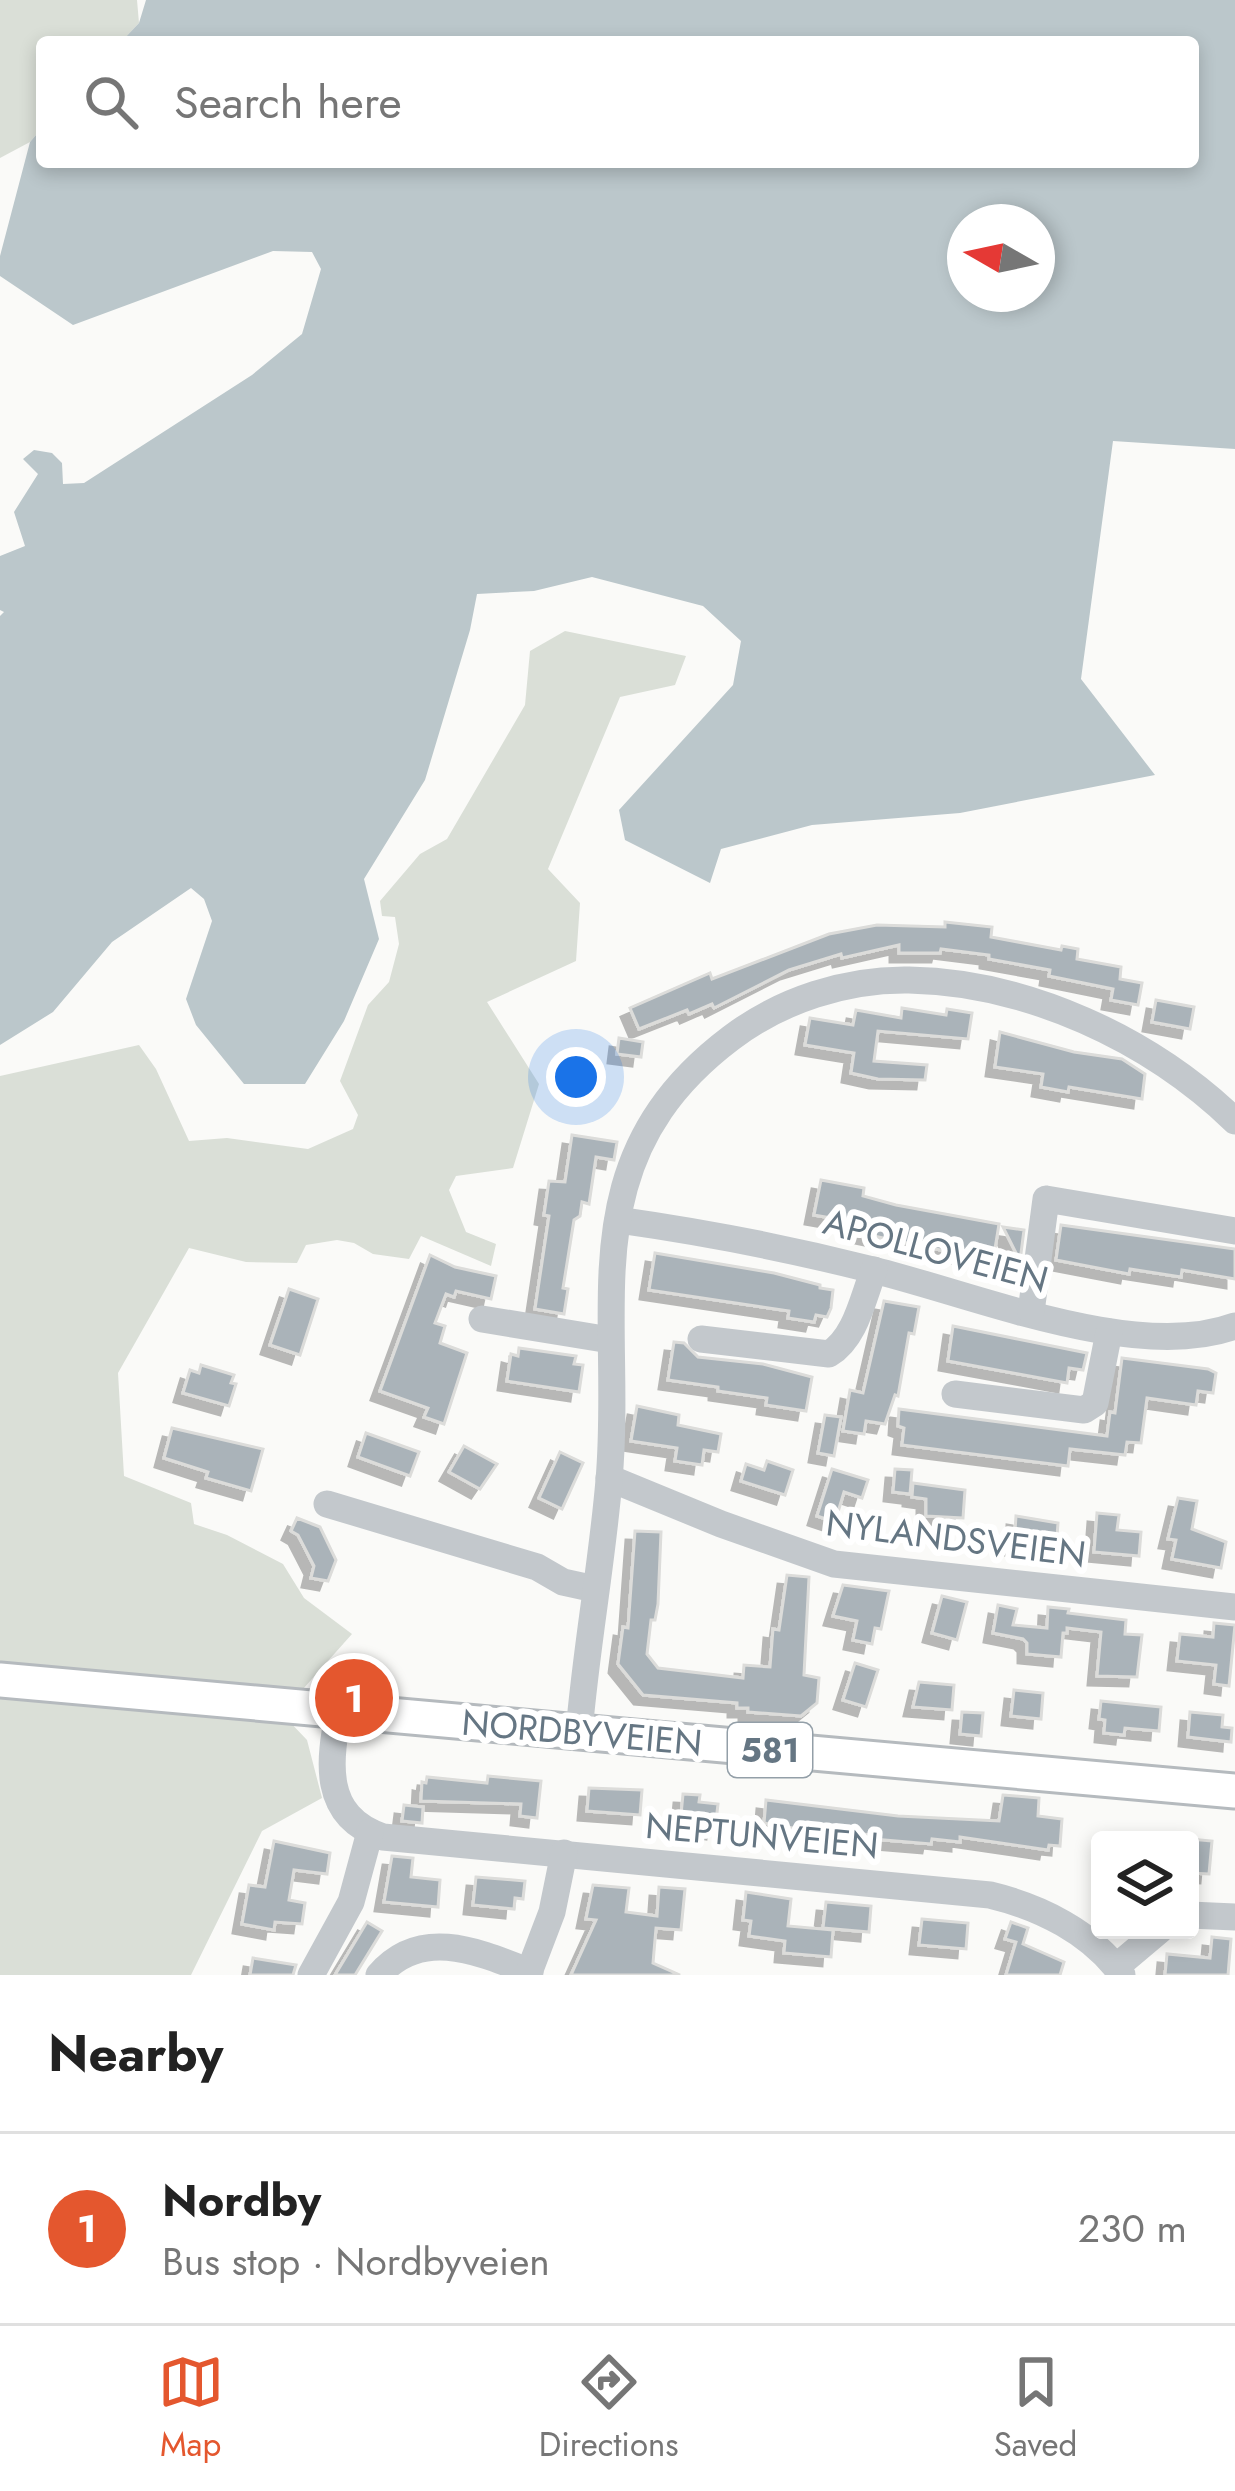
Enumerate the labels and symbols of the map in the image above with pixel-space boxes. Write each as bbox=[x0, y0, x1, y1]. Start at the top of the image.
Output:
north arrow bbox=[947, 204, 1055, 312]
your location bbox=[546, 1047, 606, 1107]
street label: APOLLOVEIEN bbox=[818, 1195, 1054, 1305]
street label: NYLANDSVEIEN bbox=[823, 1496, 1089, 1580]
pin: 1 bbox=[315, 1653, 393, 1743]
street label: NORDBYVEIEN bbox=[460, 1696, 704, 1768]
road number: 581 bbox=[728, 1723, 812, 1777]
street label: NEPTUNVEIEN bbox=[643, 1799, 881, 1871]

